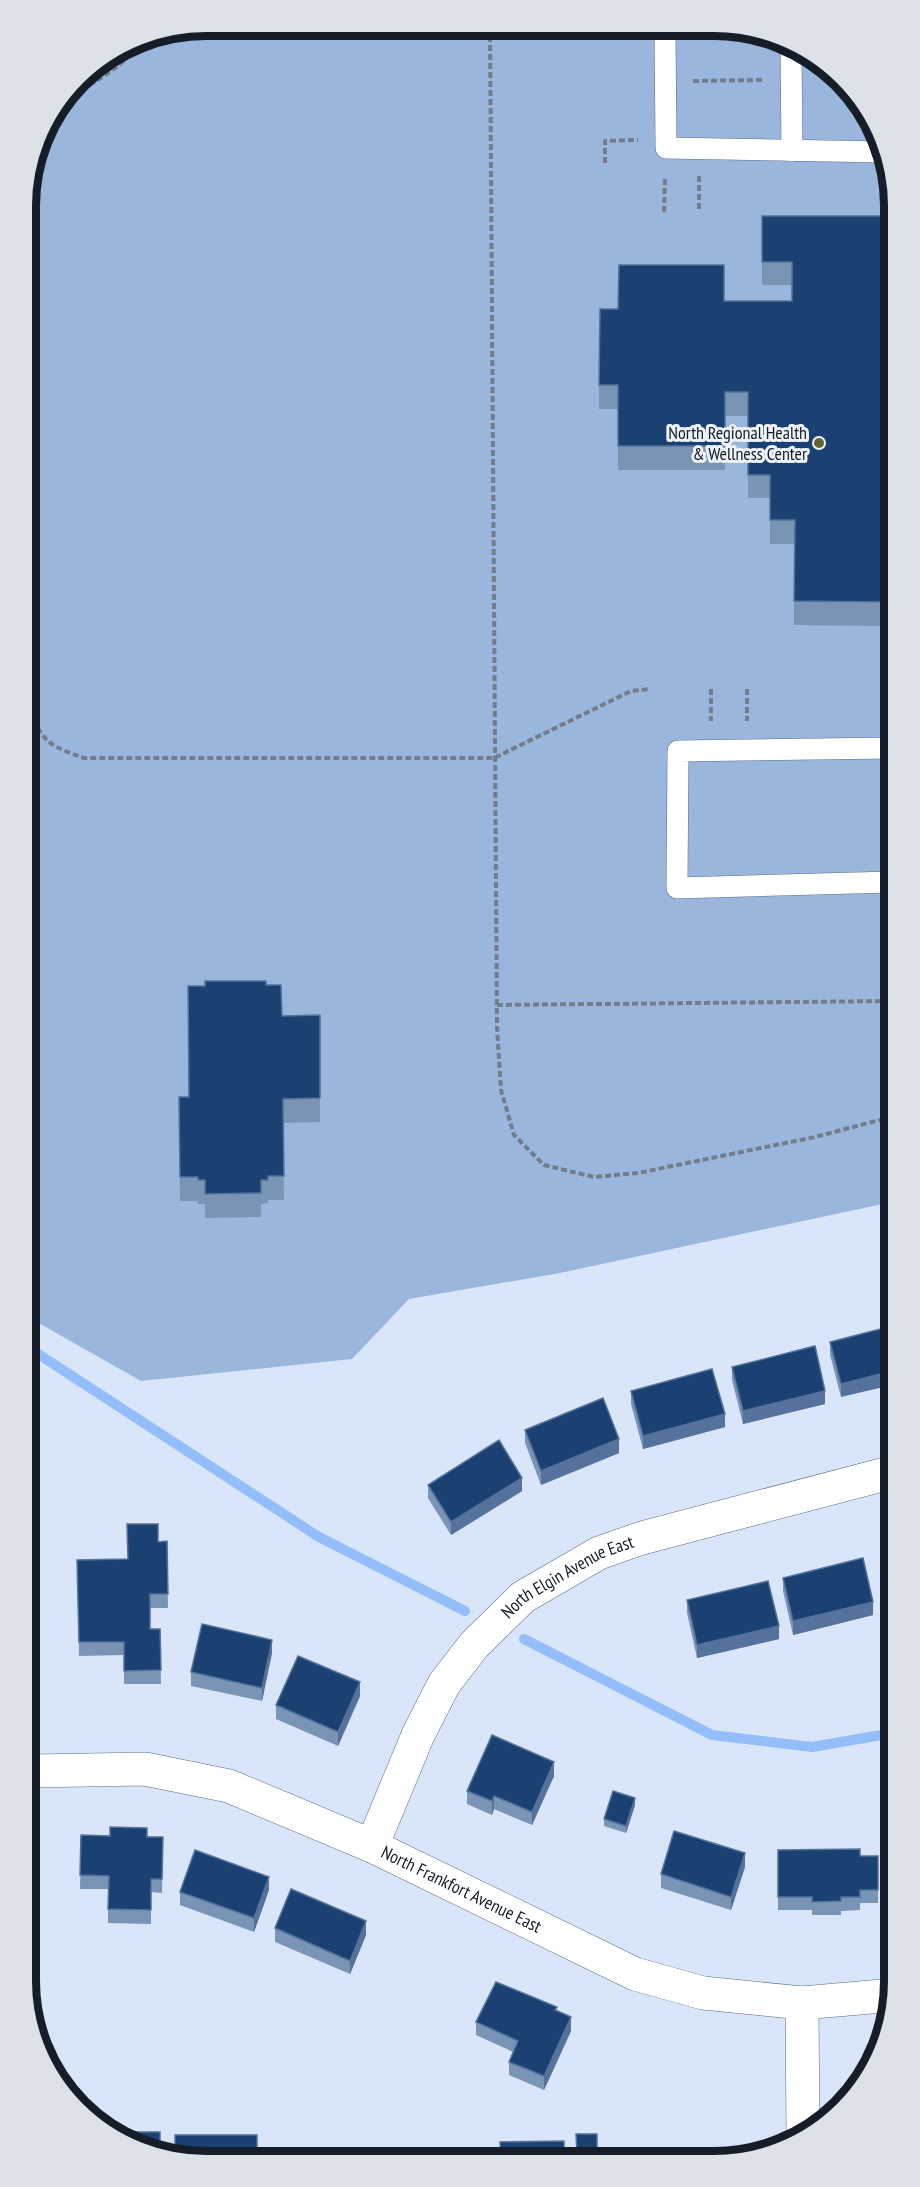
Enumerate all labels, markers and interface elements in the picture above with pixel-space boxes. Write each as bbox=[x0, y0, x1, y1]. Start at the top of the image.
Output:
place label: North Regional Health & Wellness Center bbox=[668, 421, 807, 465]
marker: North Regional Health & Wellness Center bbox=[812, 436, 826, 450]
street label: North Elgin Avenue East bbox=[496, 1530, 637, 1623]
street label: North Frankfort Avenue East bbox=[378, 1840, 545, 1938]

